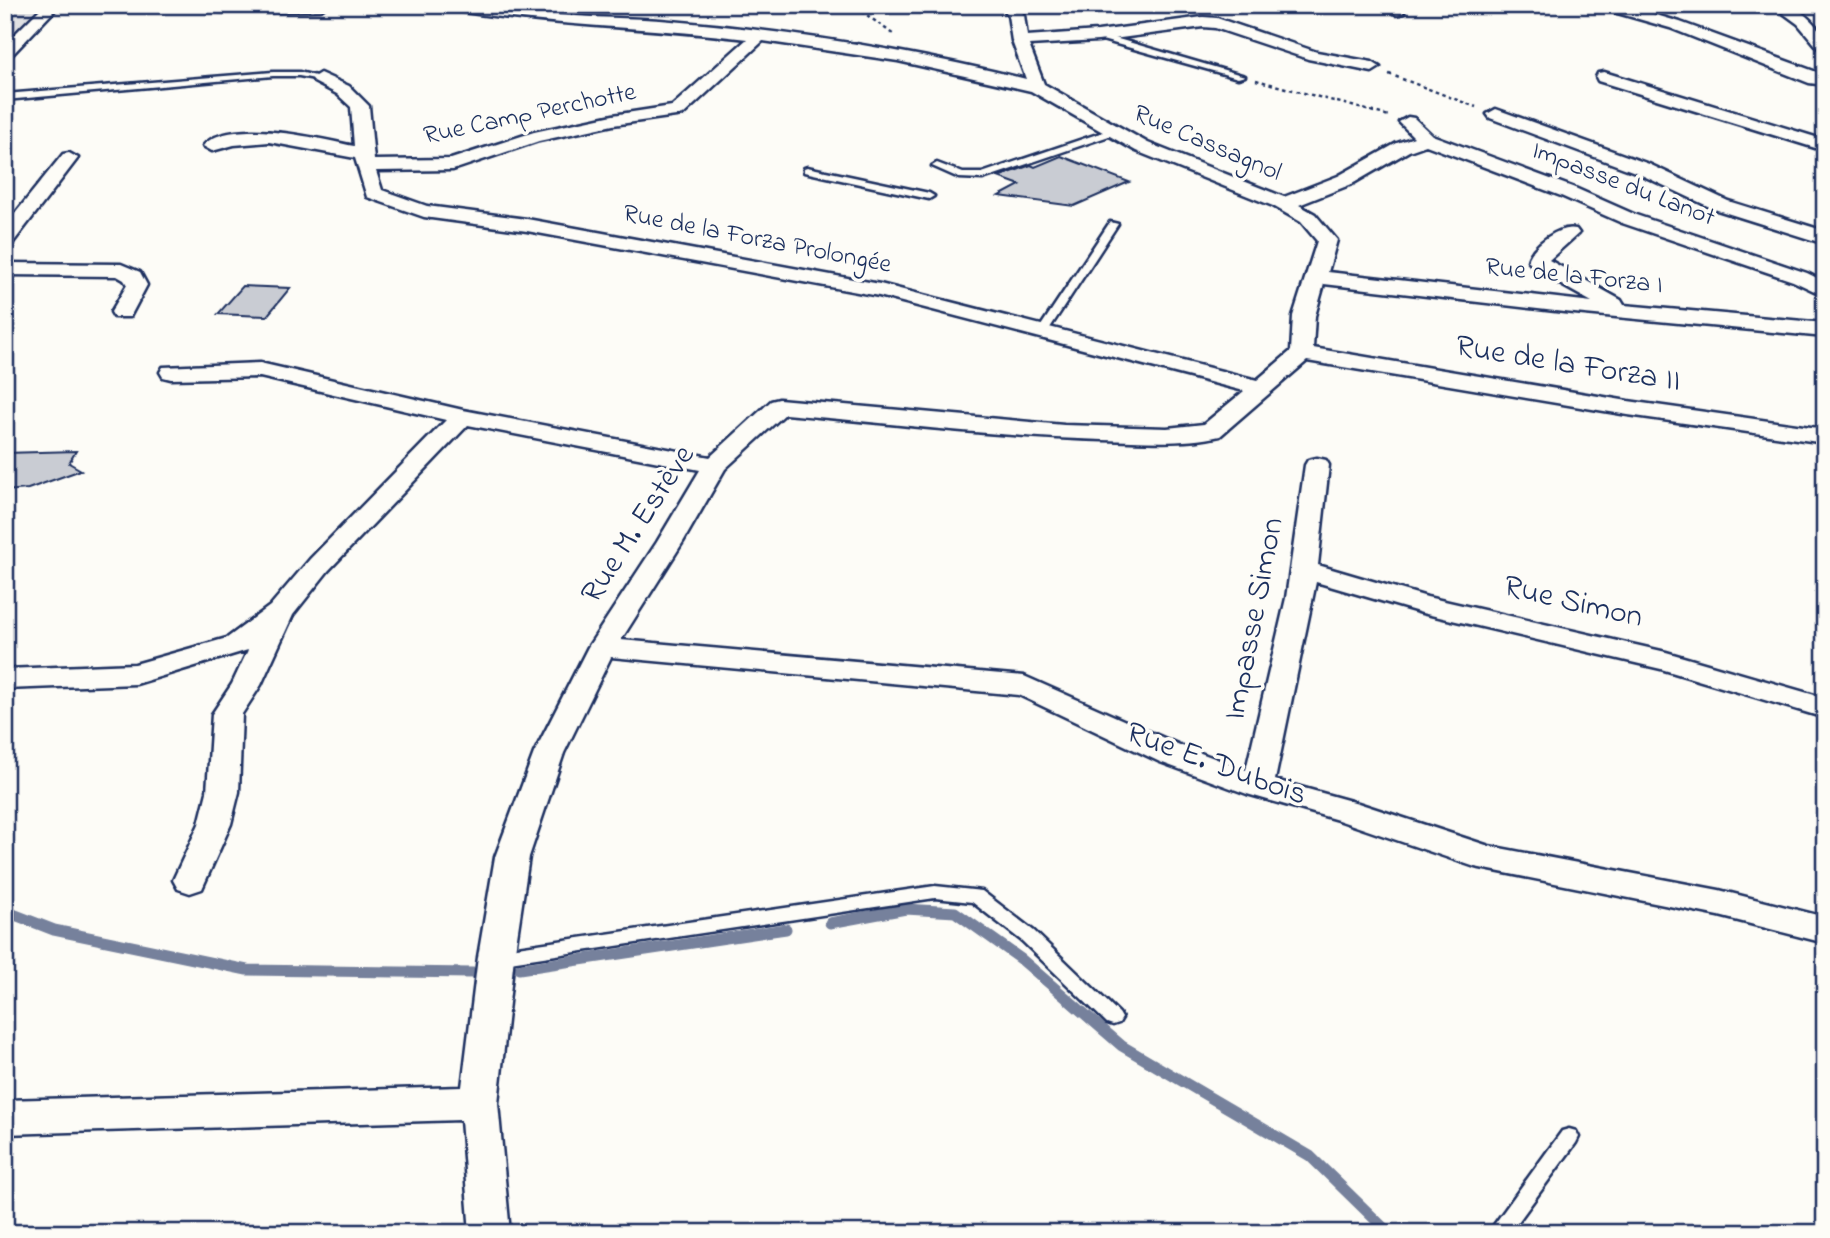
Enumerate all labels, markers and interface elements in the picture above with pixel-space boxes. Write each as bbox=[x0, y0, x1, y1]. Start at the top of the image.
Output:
street label: Rue Camp Perchotte bbox=[420, 74, 640, 156]
street label: Rue Cassagnol bbox=[1127, 96, 1287, 192]
street label: Impasse du Lanot bbox=[1526, 133, 1720, 238]
street label: Rue de la Forza Prolongée bbox=[620, 195, 895, 285]
street label: Rue de la Forza I bbox=[1483, 249, 1665, 305]
street label: Rue de la Forza II bbox=[1452, 324, 1684, 406]
street label: Rue M. Estève bbox=[570, 436, 708, 614]
street label: Impasse Simon bbox=[1212, 514, 1298, 724]
street label: Rue Simon bbox=[1499, 564, 1647, 642]
street label: Rue E. Dubois bbox=[1119, 711, 1313, 819]

